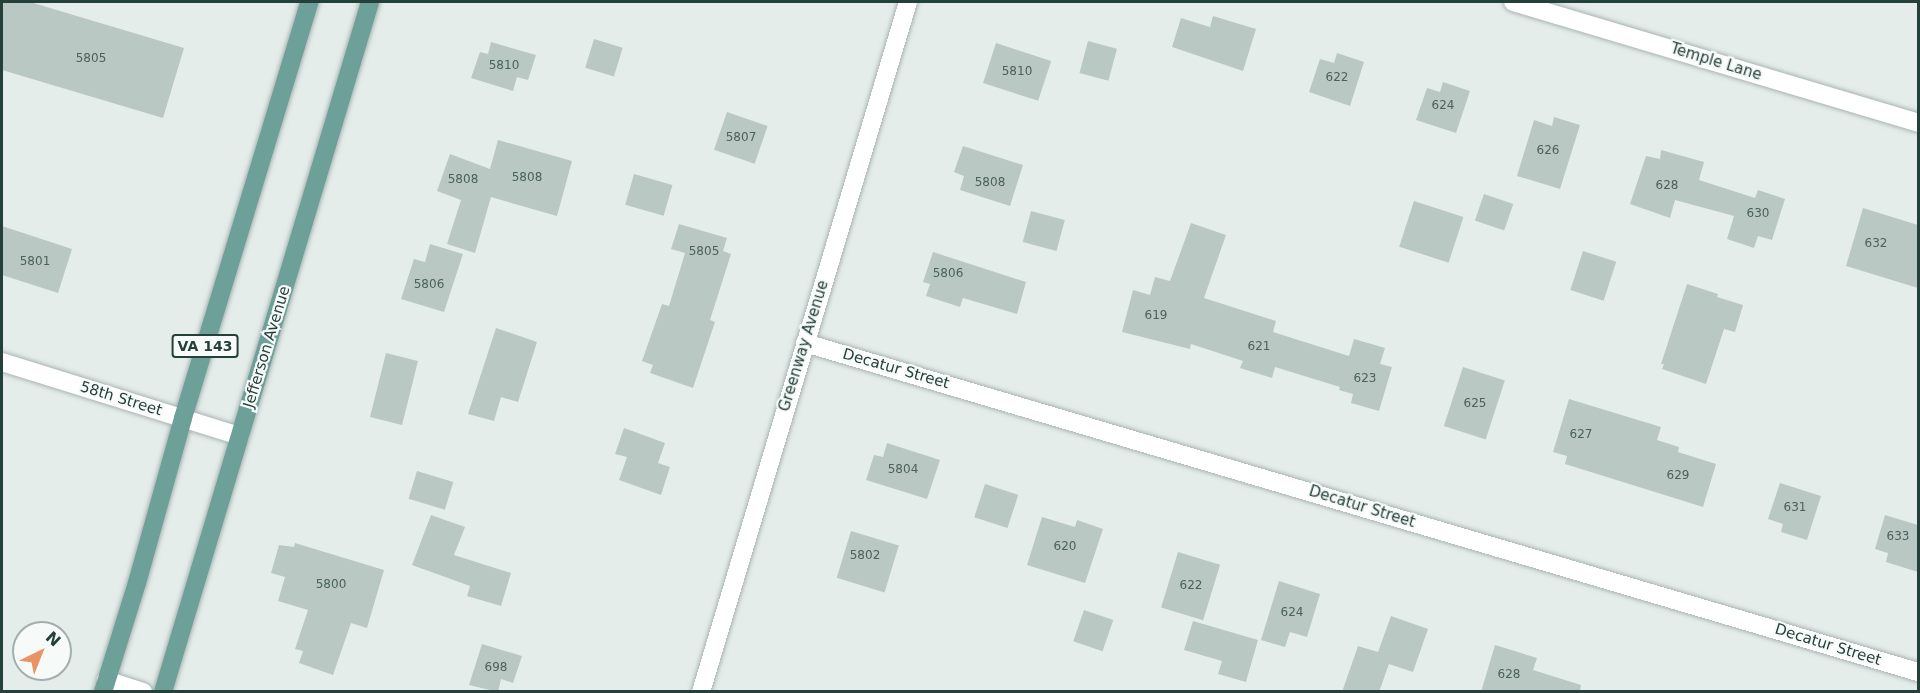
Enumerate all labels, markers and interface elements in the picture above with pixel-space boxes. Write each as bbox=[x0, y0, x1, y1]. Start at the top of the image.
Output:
street label: Temple Lane bbox=[1668, 40, 1764, 84]
house number: 5805 bbox=[76, 52, 106, 66]
house number: 5810 bbox=[489, 59, 519, 73]
house number: 5810 bbox=[1002, 65, 1032, 79]
house number: 622 bbox=[1326, 71, 1348, 85]
house number: 624 bbox=[1432, 99, 1454, 113]
house number: 5807 bbox=[726, 131, 756, 145]
house number: 626 bbox=[1537, 144, 1559, 158]
house number: 5808 bbox=[512, 171, 542, 185]
house number: 5808 bbox=[448, 173, 478, 187]
house number: 5808 bbox=[975, 176, 1005, 190]
house number: 628 bbox=[1656, 179, 1678, 193]
house number: 630 bbox=[1747, 207, 1769, 221]
house number: 632 bbox=[1865, 237, 1887, 251]
house number: 5805 bbox=[689, 245, 719, 259]
house number: 5801 bbox=[20, 255, 50, 269]
house number: 5806 bbox=[933, 267, 963, 281]
house number: 5806 bbox=[414, 278, 444, 292]
street label: Greenway Avenue bbox=[775, 278, 833, 414]
street label: Jefferson Avenue bbox=[240, 284, 294, 410]
house number: 619 bbox=[1145, 309, 1167, 323]
road number: VA 143 bbox=[170, 335, 240, 357]
house number: 621 bbox=[1248, 340, 1270, 354]
street label: Decatur Street bbox=[841, 345, 951, 393]
house number: 623 bbox=[1354, 372, 1376, 386]
street label: 58th Street bbox=[78, 378, 164, 420]
house number: 625 bbox=[1464, 397, 1486, 411]
house number: 627 bbox=[1570, 428, 1592, 442]
house number: 5804 bbox=[888, 463, 918, 477]
house number: 629 bbox=[1667, 469, 1689, 483]
street label: Decatur Street bbox=[1307, 482, 1417, 532]
house number: 631 bbox=[1784, 501, 1806, 515]
house number: 633 bbox=[1887, 530, 1909, 544]
house number: 620 bbox=[1054, 540, 1076, 554]
house number: 5802 bbox=[850, 549, 880, 563]
house number: 5800 bbox=[316, 578, 346, 592]
house number: 622 bbox=[1180, 579, 1202, 593]
house number: 624 bbox=[1281, 606, 1303, 620]
street label: Decatur Street bbox=[1773, 620, 1883, 670]
north arrow bbox=[12, 621, 72, 681]
text: N bbox=[42, 627, 65, 650]
house number: 698 bbox=[485, 661, 507, 675]
house number: 628 bbox=[1498, 668, 1520, 682]

